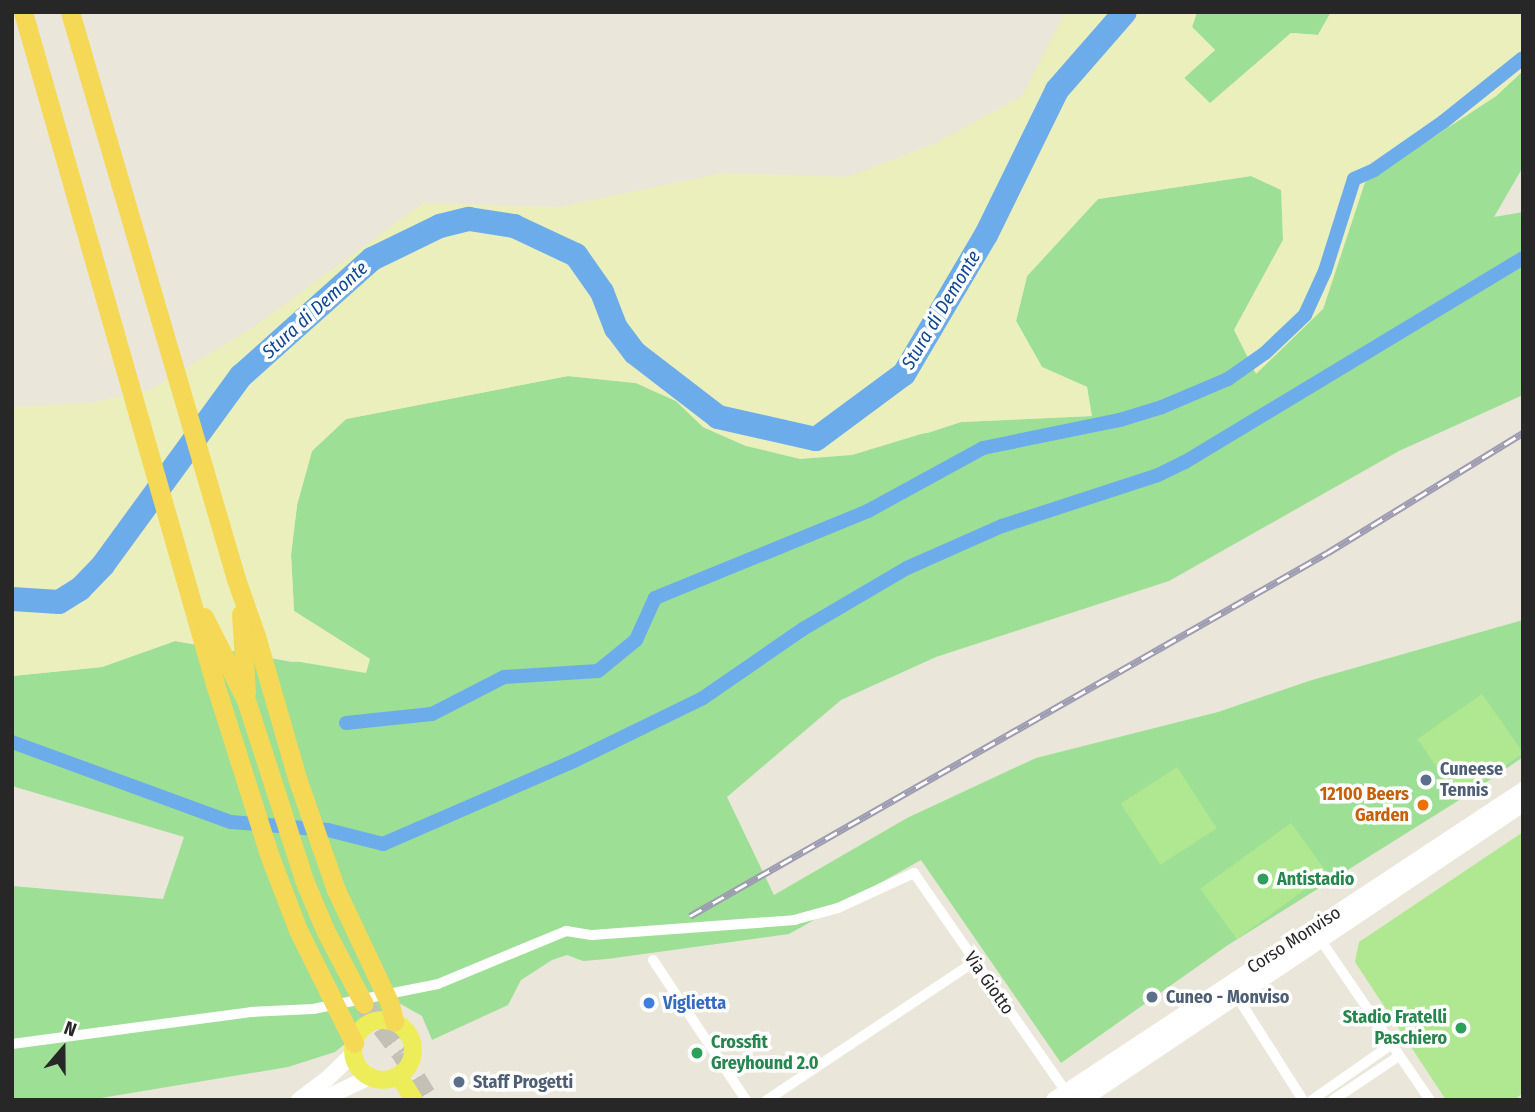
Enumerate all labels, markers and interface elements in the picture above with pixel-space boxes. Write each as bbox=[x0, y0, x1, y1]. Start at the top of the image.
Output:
water label: Stura di Demonte bbox=[897, 247, 985, 373]
water label: Stura di Demonte bbox=[258, 257, 372, 363]
place label: Cuneese Tennis bbox=[1440, 759, 1503, 802]
marker: Cuneese Tennis bbox=[1418, 772, 1434, 788]
place label: 12100 Beers Garden bbox=[1320, 784, 1409, 826]
marker: 12100 Beers Garden bbox=[1415, 797, 1431, 813]
place label: Antistadio bbox=[1277, 868, 1354, 890]
marker: Antistadio bbox=[1255, 871, 1271, 887]
street label: Corso Monviso bbox=[1243, 902, 1345, 978]
street label: Via Giotto bbox=[959, 947, 1019, 1019]
place label: Cuneo - Monviso bbox=[1166, 986, 1289, 1008]
marker: Cuneo - Monviso bbox=[1144, 989, 1160, 1005]
place label: Viglietta bbox=[663, 992, 726, 1014]
marker: Viglietta bbox=[641, 995, 657, 1011]
place label: Stadio Fratelli Paschiero bbox=[1343, 1007, 1447, 1050]
north arrow bbox=[28, 1014, 98, 1084]
text: N bbox=[61, 1016, 80, 1042]
marker: Stadio Fratelli Paschiero bbox=[1453, 1020, 1469, 1036]
place label: Crossfit Greyhound 2.0 bbox=[711, 1032, 819, 1074]
marker: Crossfit Greyhound 2.0 bbox=[689, 1045, 705, 1061]
place label: Staff Progetti bbox=[473, 1071, 573, 1093]
marker: Staff Progetti bbox=[451, 1074, 467, 1090]

